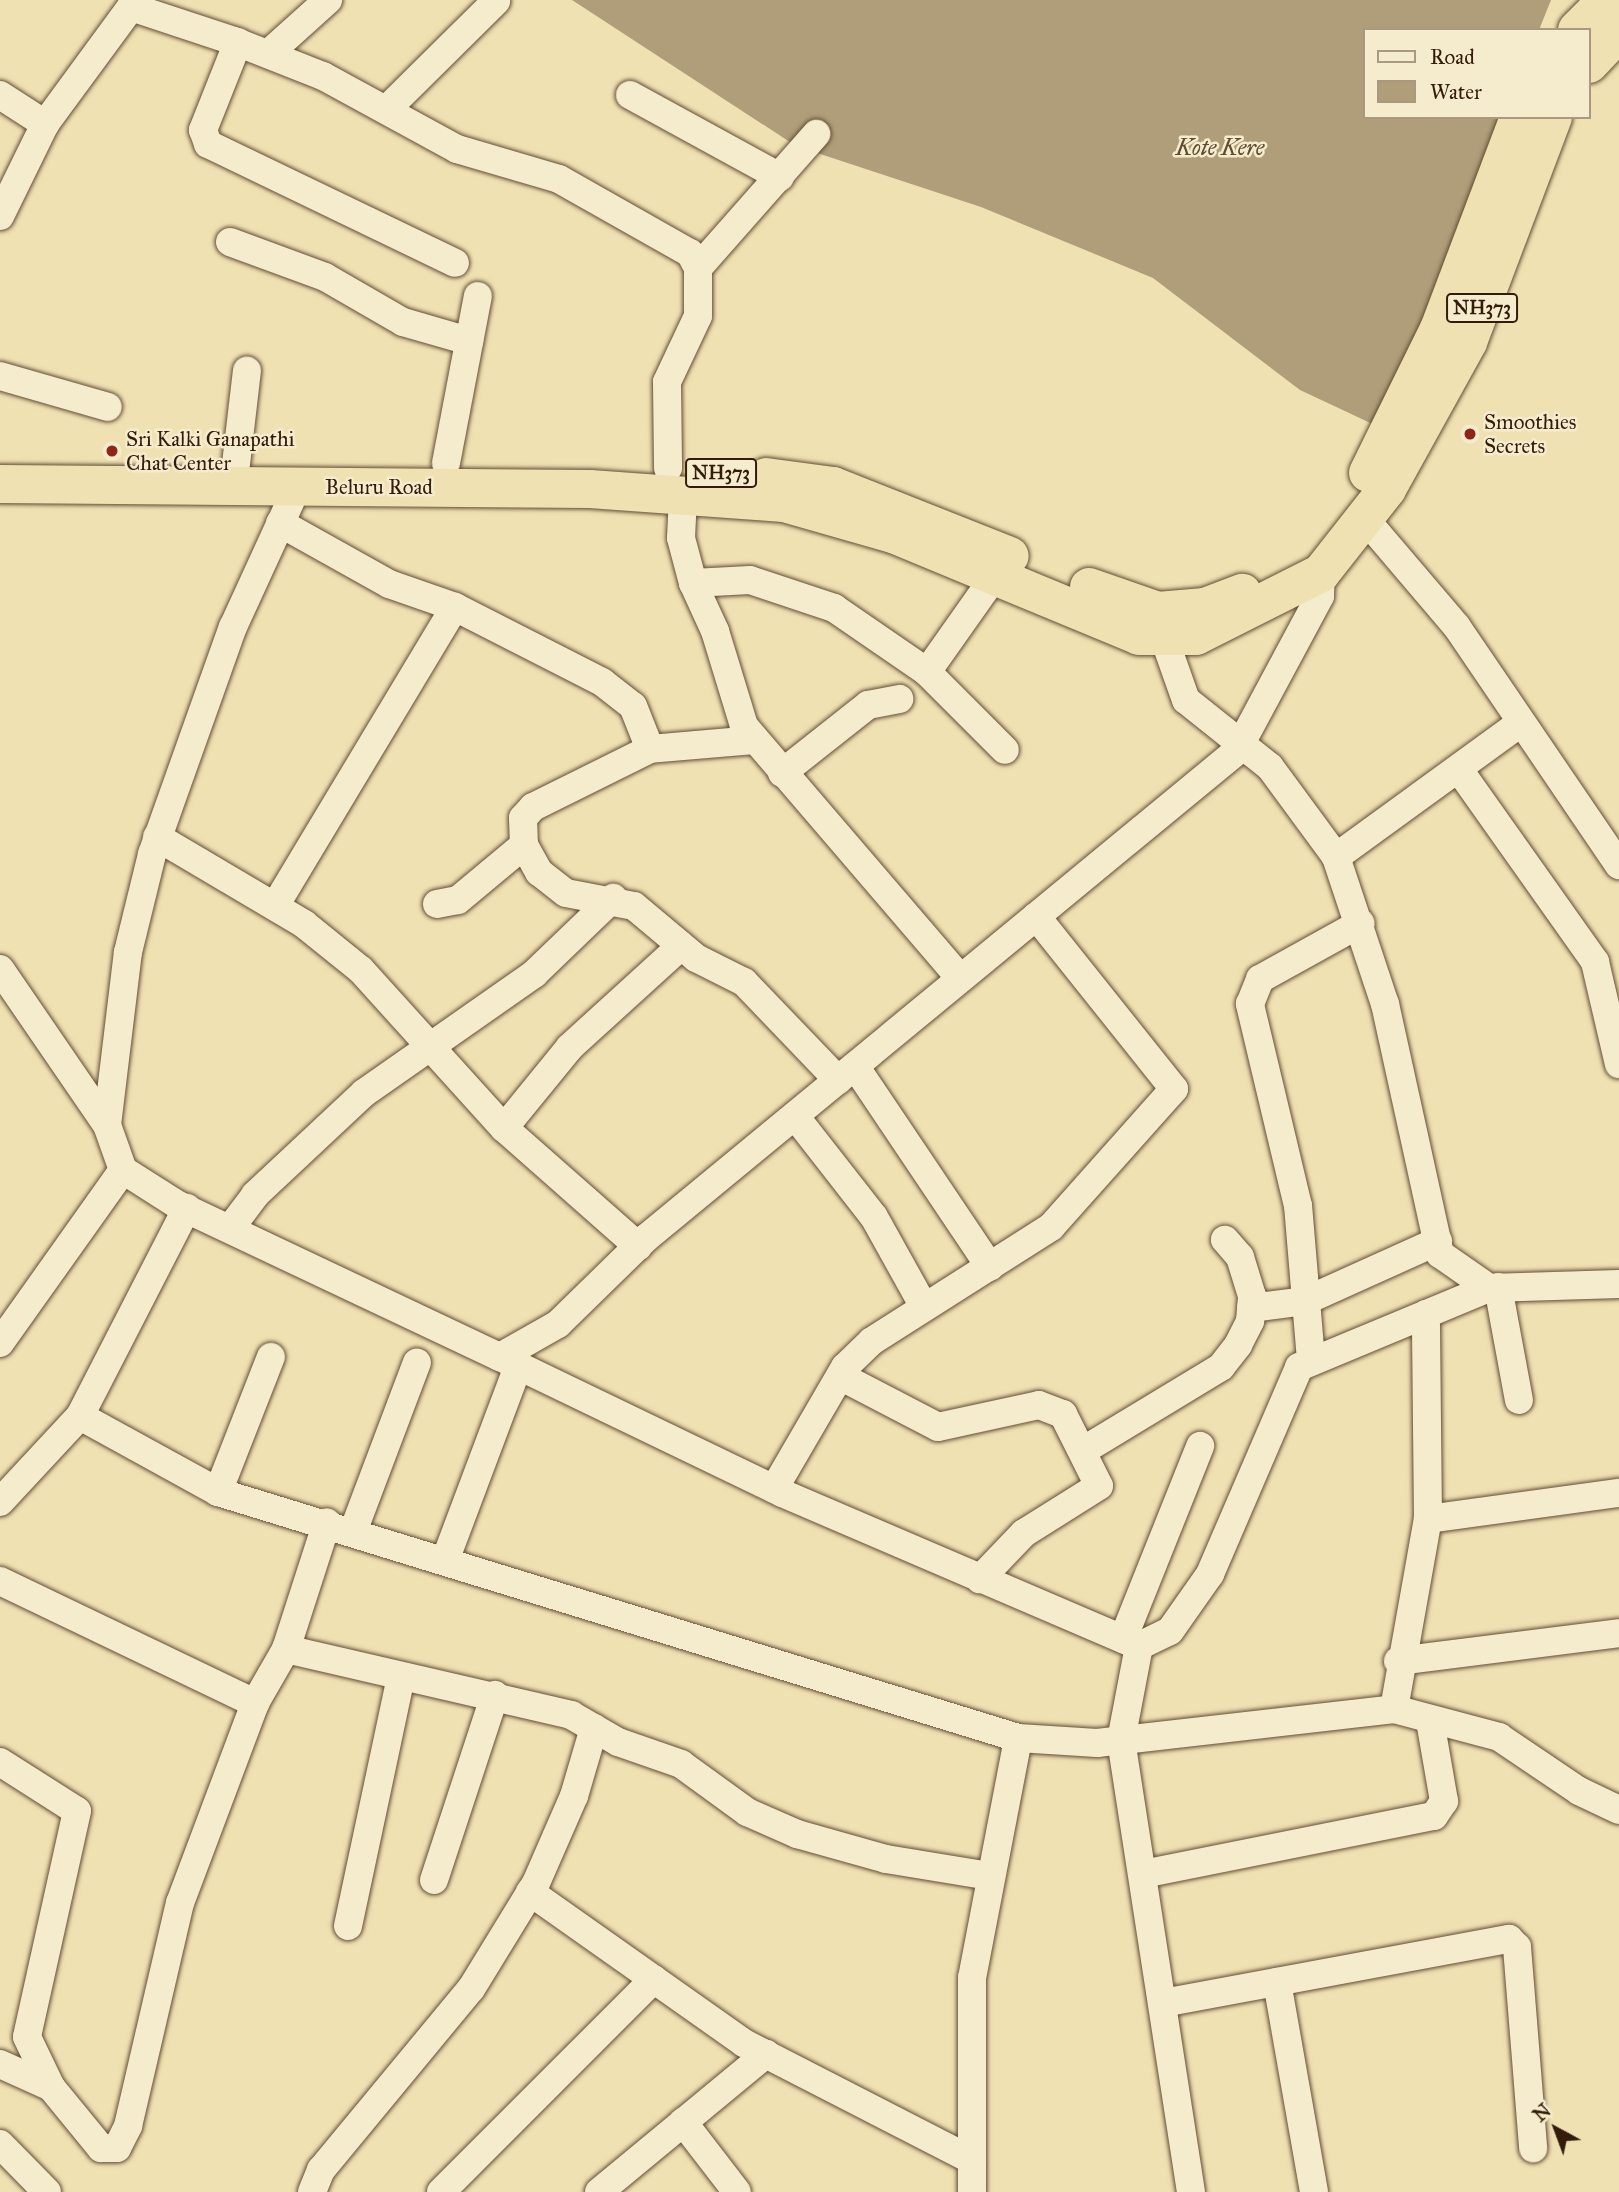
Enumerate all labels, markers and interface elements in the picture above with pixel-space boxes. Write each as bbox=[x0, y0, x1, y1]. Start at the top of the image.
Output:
legend bbox=[1364, 28, 1591, 119]
text: Road bbox=[1430, 44, 1475, 70]
text: Water bbox=[1430, 79, 1482, 105]
water label: Kote Kere bbox=[1176, 133, 1264, 161]
road number: NH373 bbox=[1445, 292, 1519, 324]
place label: Smoothies Secrets bbox=[1484, 409, 1576, 459]
place label: Sri Kalki Ganapathi Chat Center bbox=[126, 426, 294, 476]
marker: Smoothies Secrets bbox=[1462, 426, 1478, 442]
marker: Sri Kalki Ganapathi Chat Center bbox=[104, 443, 120, 459]
road number: NH373 bbox=[684, 458, 758, 488]
street label: Beluru Road bbox=[325, 474, 433, 500]
north arrow bbox=[1521, 2094, 1591, 2164]
text: N bbox=[1528, 2099, 1556, 2127]

